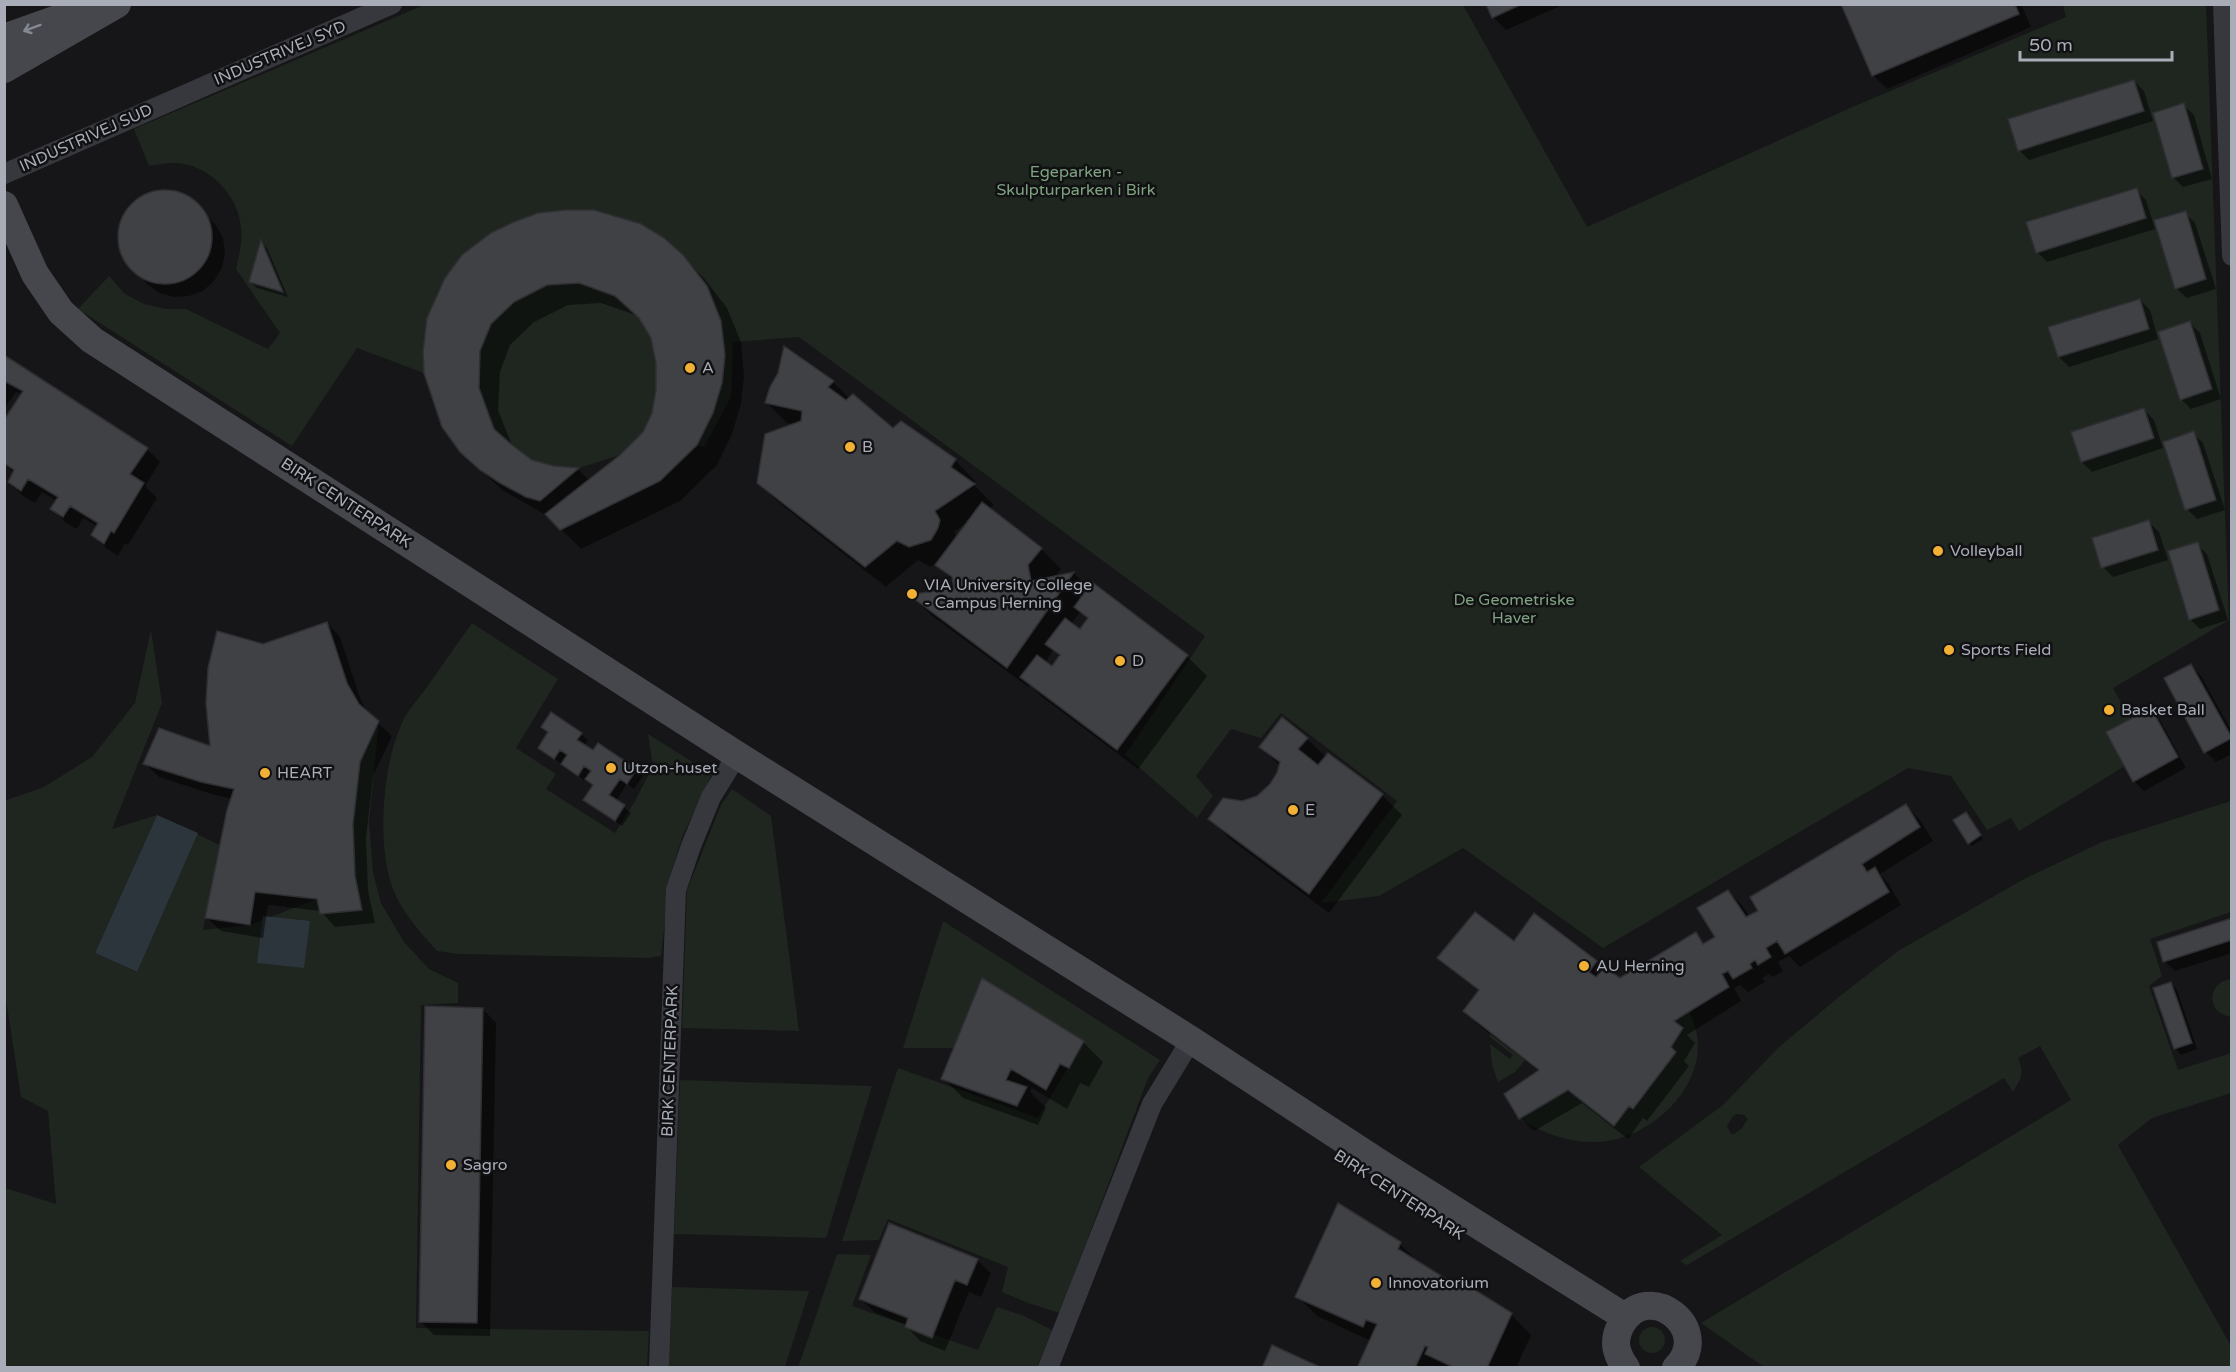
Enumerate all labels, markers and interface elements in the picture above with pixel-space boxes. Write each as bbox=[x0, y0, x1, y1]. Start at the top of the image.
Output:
street label: INDUSTRIVEJ SYD bbox=[211, 16, 349, 90]
one-way arrow bbox=[23, 24, 42, 35]
scale bar bbox=[2020, 24, 2172, 62]
text: 50 m bbox=[2029, 34, 2073, 56]
street label: INDUSTRIVEJ SUD bbox=[16, 100, 156, 176]
park label: Egeparken - Skulpturparken i Birk bbox=[997, 162, 1156, 200]
place label: A bbox=[702, 358, 714, 378]
marker: A bbox=[683, 361, 697, 375]
place label: B bbox=[862, 437, 873, 457]
marker: B bbox=[843, 440, 857, 454]
street label: BIRK CENTERPARK bbox=[277, 453, 415, 553]
place label: Volleyball bbox=[1950, 541, 2023, 561]
marker: Volleyball bbox=[1931, 544, 1945, 558]
place label: VIA University College - Campus Herning bbox=[924, 575, 1092, 613]
marker: VIA University College - Campus Herning bbox=[905, 587, 919, 601]
park label: De Geometriske Haver bbox=[1453, 590, 1575, 628]
place label: Sports Field bbox=[1961, 640, 2051, 660]
marker: Sports Field bbox=[1942, 643, 1956, 657]
place label: D bbox=[1132, 651, 1144, 671]
marker: D bbox=[1113, 654, 1127, 668]
place label: Basket Ball bbox=[2121, 700, 2205, 720]
marker: Basket Ball bbox=[2102, 703, 2116, 717]
place label: Utzon-huset bbox=[623, 758, 717, 778]
marker: Utzon-huset bbox=[604, 761, 618, 775]
place label: HEART bbox=[277, 763, 333, 783]
marker: HEART bbox=[258, 766, 272, 780]
place label: E bbox=[1305, 800, 1315, 820]
marker: E bbox=[1286, 803, 1300, 817]
place label: AU Herning bbox=[1596, 956, 1685, 976]
marker: AU Herning bbox=[1577, 959, 1591, 973]
street label: BIRK CENTERPARK bbox=[657, 985, 683, 1137]
street label: BIRK CENTERPARK bbox=[1330, 1145, 1468, 1245]
place label: Sagro bbox=[463, 1155, 508, 1175]
marker: Sagro bbox=[444, 1158, 458, 1172]
place label: Innovatorium bbox=[1388, 1273, 1489, 1293]
marker: Innovatorium bbox=[1369, 1276, 1383, 1290]

